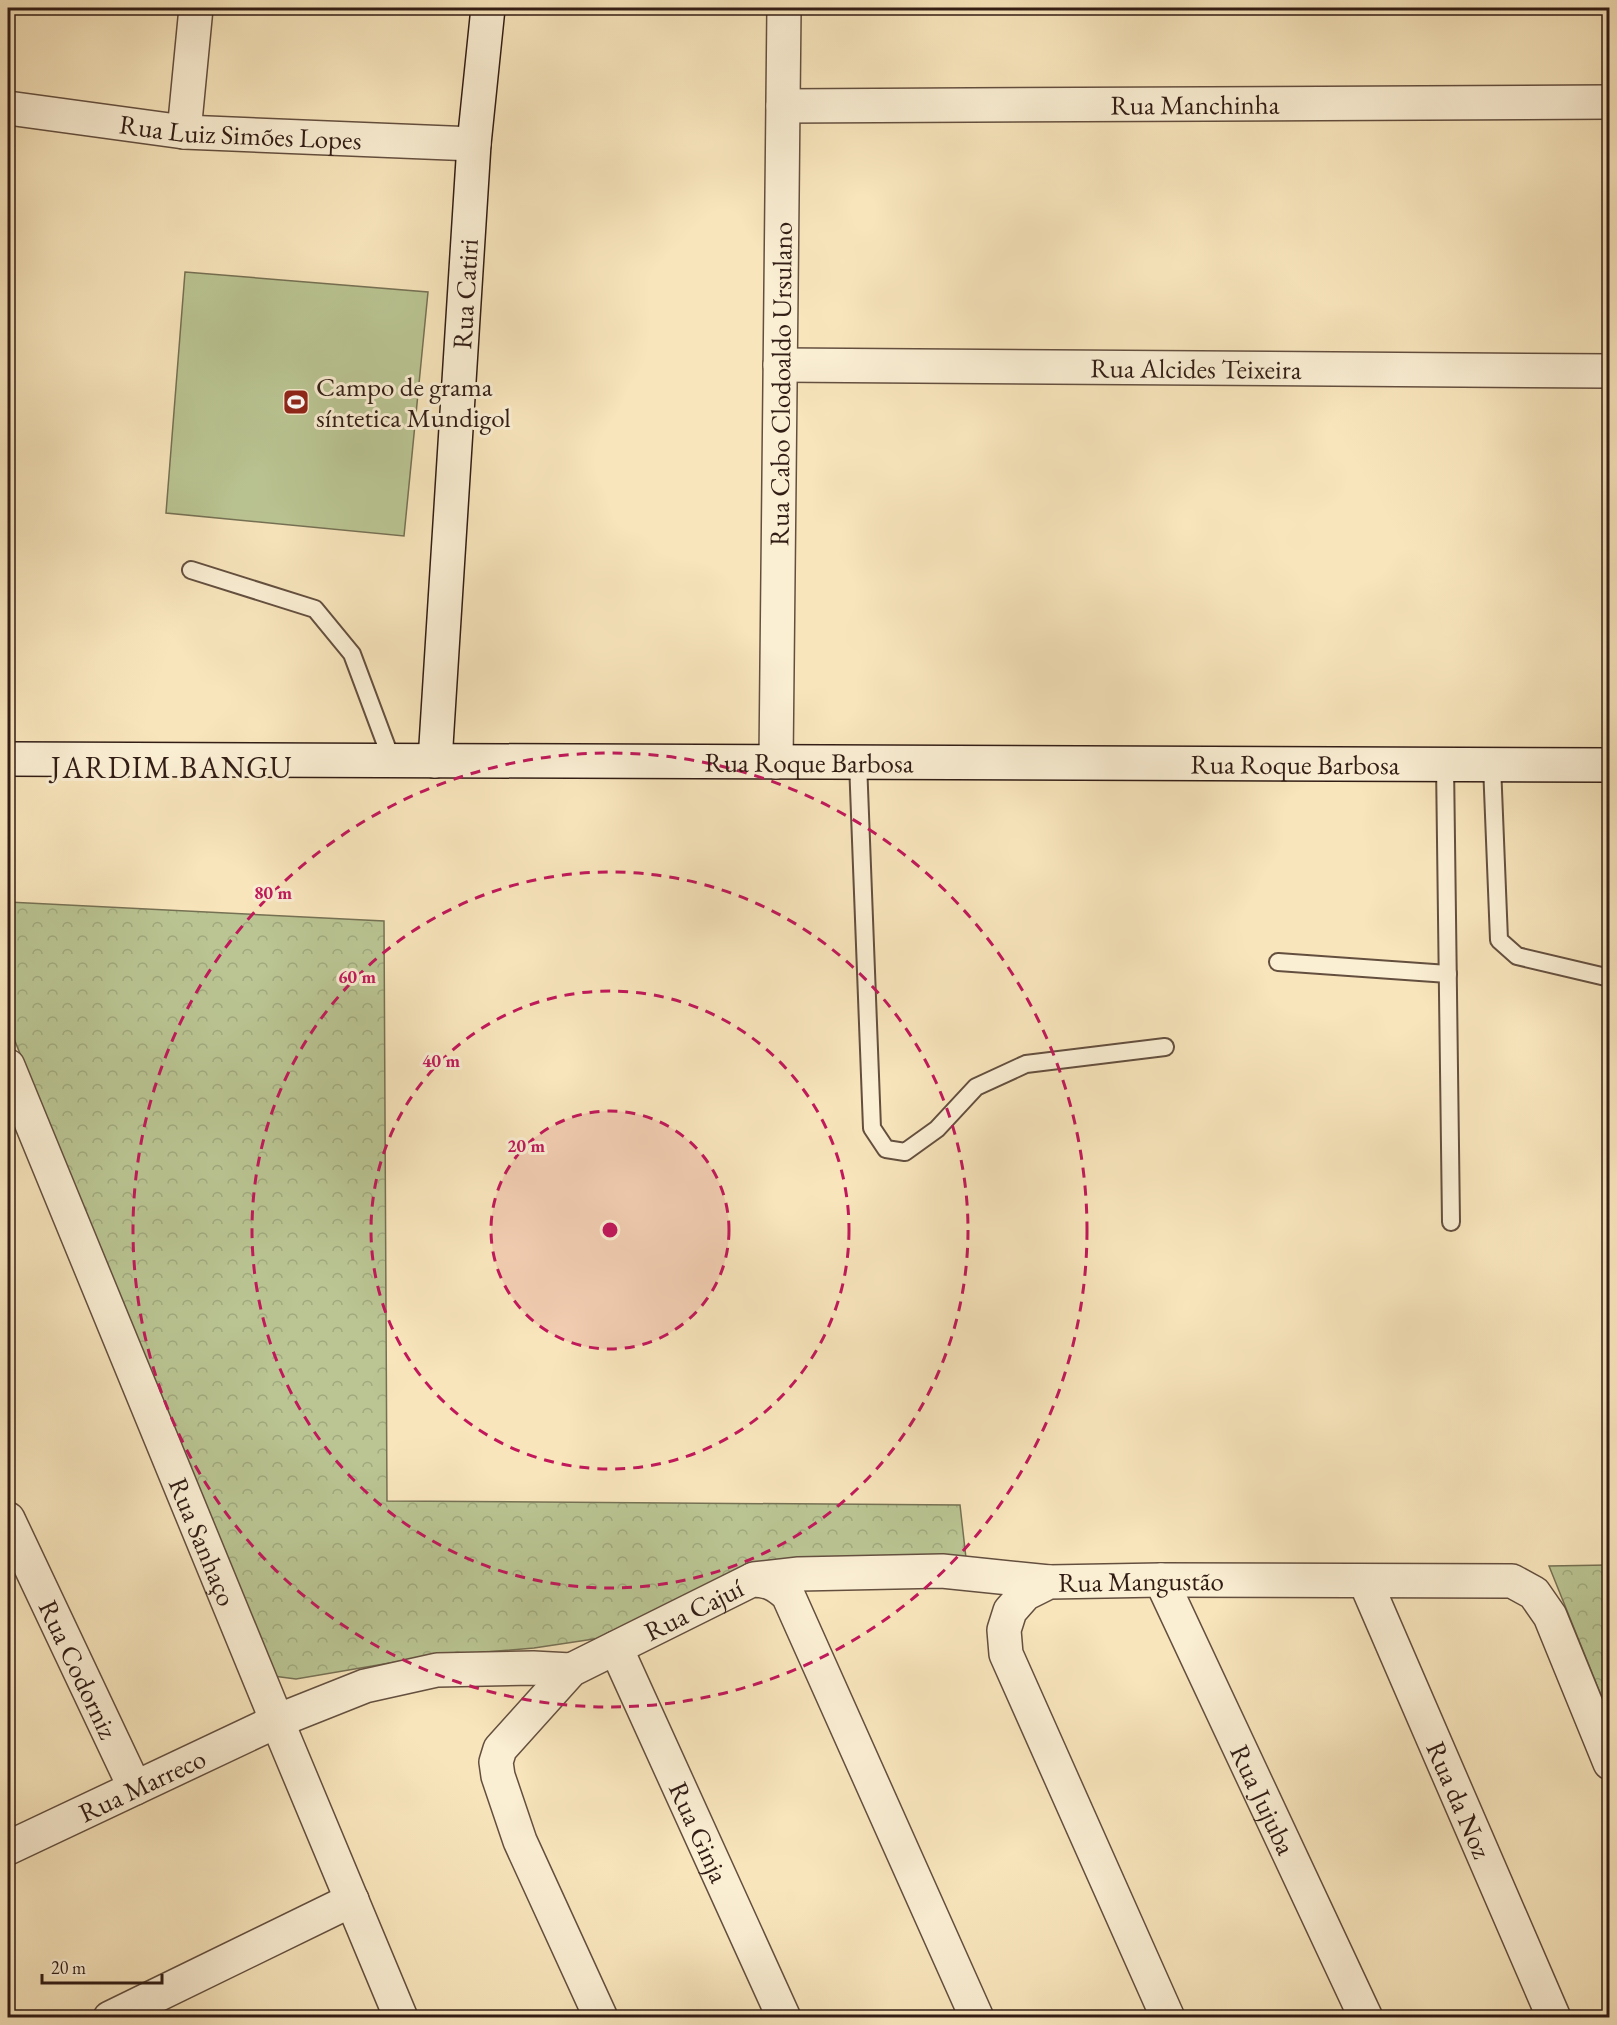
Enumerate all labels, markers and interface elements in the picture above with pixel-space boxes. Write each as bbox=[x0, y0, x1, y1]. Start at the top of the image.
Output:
street label: Rua Manchinha bbox=[1110, 86, 1280, 122]
street label: Rua Luiz Simões Lopes bbox=[117, 106, 362, 157]
street label: Rua Cabo Clodoaldo Ursulano bbox=[761, 222, 799, 546]
street label: Rua Catiri bbox=[444, 237, 485, 350]
street label: Rua Alcides Teixeira bbox=[1090, 350, 1302, 386]
place label: Campo de grama síntetica Mundigol bbox=[316, 369, 511, 435]
sports icon: Campo de grama síntetica Mundigol bbox=[281, 387, 311, 417]
street label: Rua Roque Barbosa bbox=[704, 744, 914, 780]
street label: Rua Roque Barbosa bbox=[1190, 746, 1400, 782]
district label: JARDIM BANGU bbox=[48, 748, 293, 787]
text: 80 m bbox=[254, 881, 292, 904]
text: 60 m bbox=[338, 965, 376, 988]
text: 40 m bbox=[422, 1049, 460, 1072]
text: 20 m bbox=[507, 1134, 545, 1157]
centre of rings bbox=[600, 1220, 620, 1240]
street label: Rua Sanhaço bbox=[161, 1472, 245, 1611]
street label: Rua Mangustão bbox=[1058, 1562, 1224, 1599]
street label: Rua Cajuí bbox=[638, 1570, 749, 1648]
street label: Rua Codorniz bbox=[31, 1594, 127, 1745]
street label: Rua da Noz bbox=[1419, 1736, 1500, 1864]
street label: Rua Jujuba bbox=[1223, 1739, 1304, 1860]
street label: Rua Marreco bbox=[73, 1740, 211, 1830]
street label: Rua Ginja bbox=[661, 1776, 738, 1888]
scale bar bbox=[42, 1947, 162, 1985]
text: 20 m bbox=[51, 1956, 86, 1979]

